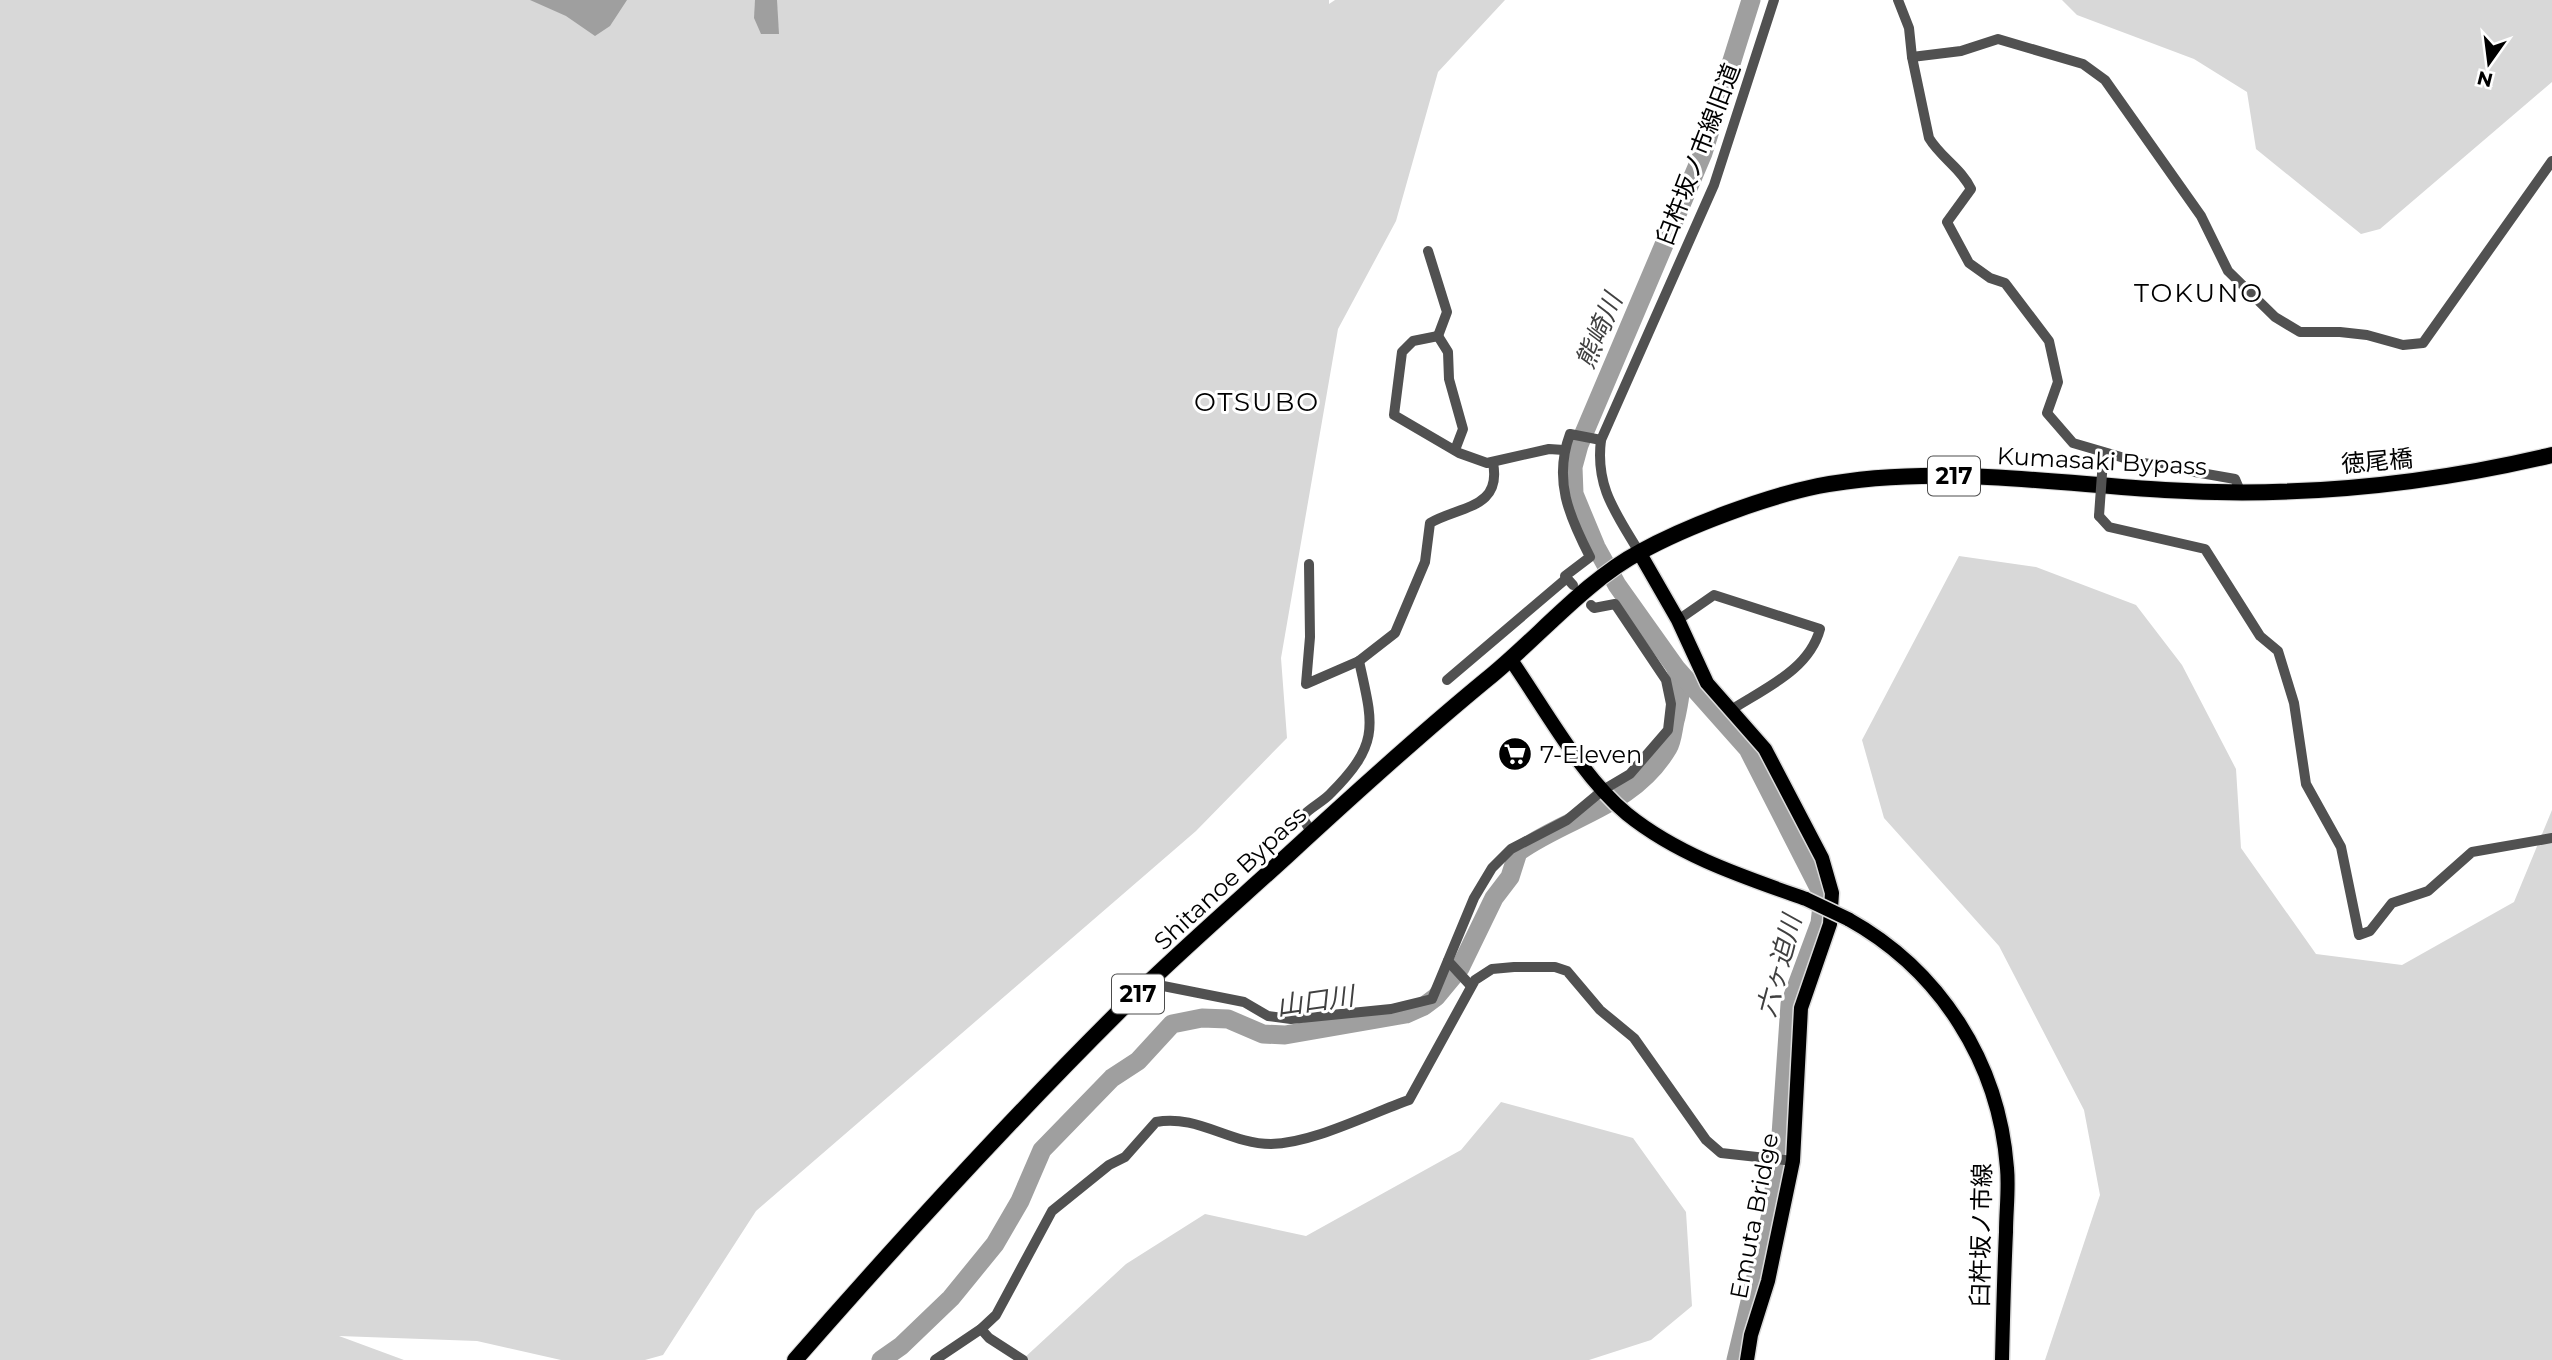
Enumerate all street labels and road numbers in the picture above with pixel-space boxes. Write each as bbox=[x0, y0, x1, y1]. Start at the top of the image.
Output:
street label: 臼杵坂ノ市線旧道 bbox=[1650, 59, 1746, 249]
street label: Kumasaki Bypass bbox=[1996, 441, 2208, 481]
street label: 徳尾橋 bbox=[2340, 443, 2414, 479]
road number: 217 bbox=[1928, 456, 1980, 496]
street label: Shitanoe Bypass bbox=[1148, 800, 1312, 956]
road number: 217 bbox=[1112, 974, 1164, 1014]
street label: Emuta Bridge bbox=[1724, 1131, 1784, 1301]
street label: 臼杵坂ノ市線 bbox=[1965, 1163, 1997, 1307]

